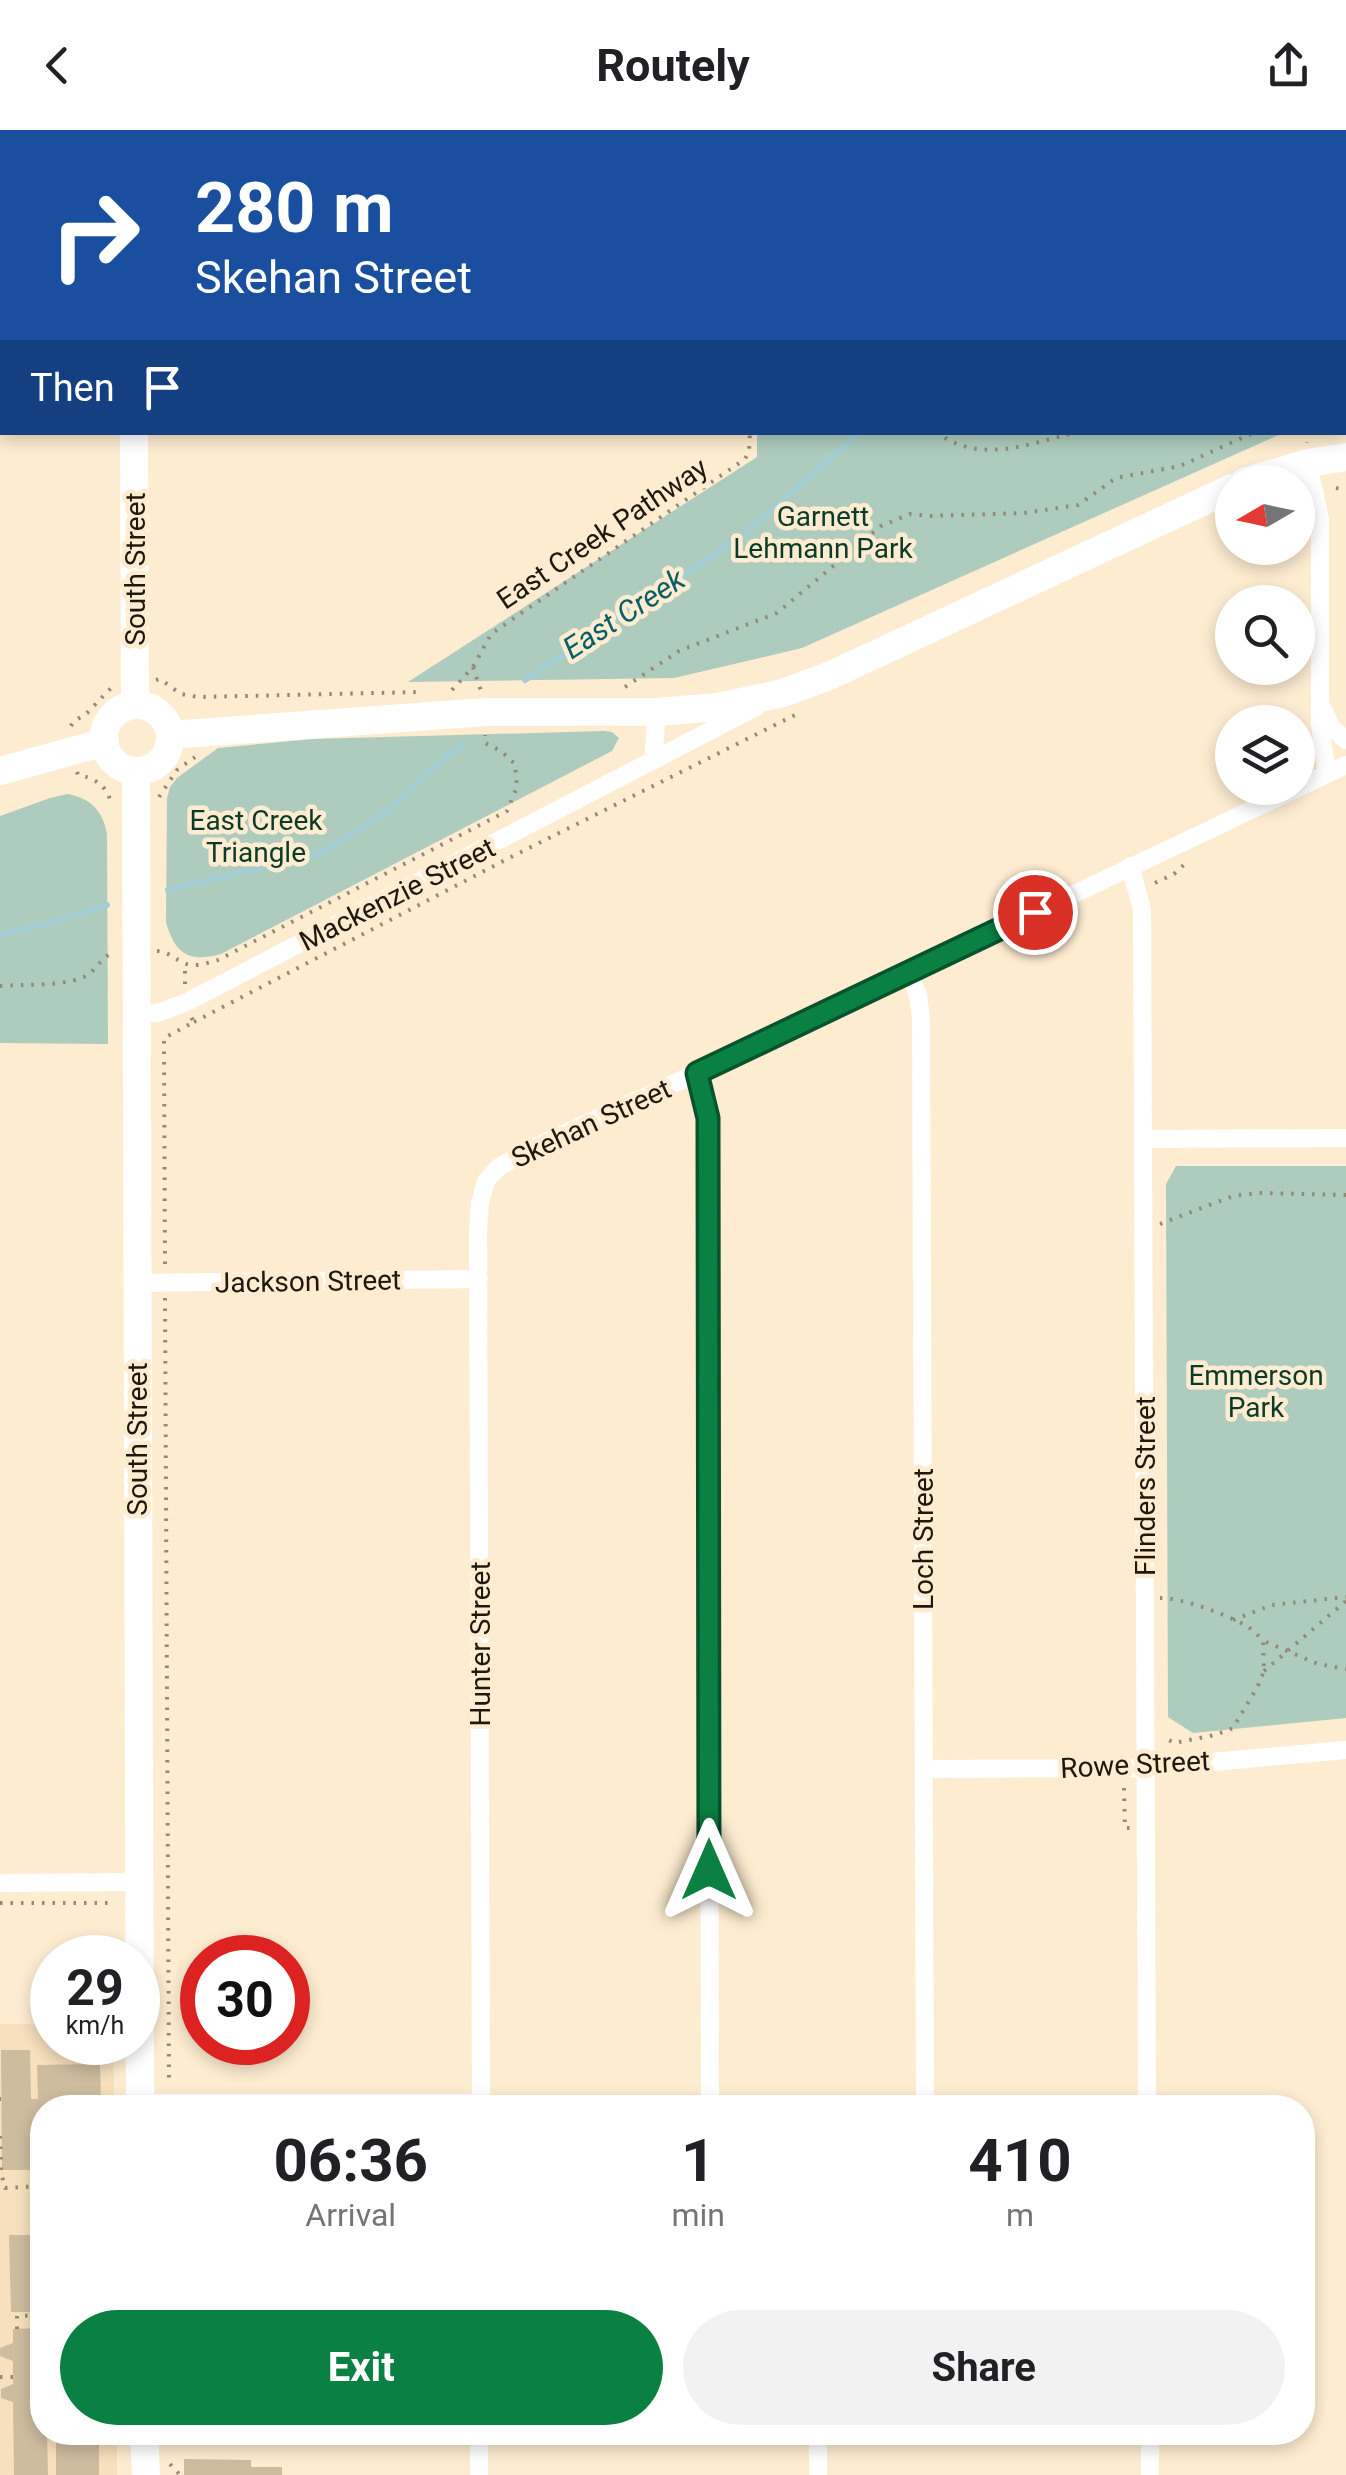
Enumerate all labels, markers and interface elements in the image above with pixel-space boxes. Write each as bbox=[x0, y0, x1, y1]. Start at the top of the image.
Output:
icon: back bbox=[30, 38, 85, 93]
icon: share bbox=[1261, 38, 1316, 93]
text: Routely bbox=[596, 39, 750, 92]
text: 280 m bbox=[195, 167, 394, 249]
icon: right bbox=[30, 170, 160, 300]
text: Skehan Street bbox=[195, 251, 472, 304]
icon: arrive bbox=[135, 360, 190, 415]
text: Then bbox=[30, 366, 115, 410]
street label: East Creek Pathway bbox=[490, 450, 714, 616]
north arrow bbox=[1215, 465, 1315, 565]
map controls bbox=[1215, 465, 1315, 805]
street label: South Street bbox=[119, 492, 152, 646]
park label: Garnett Lehmann Park bbox=[733, 500, 914, 565]
water label: East Creek bbox=[556, 561, 692, 667]
button: search bbox=[1215, 585, 1315, 685]
button: layers bbox=[1215, 705, 1315, 805]
park label: East Creek Triangle bbox=[189, 804, 323, 869]
street label: Mackenzie Street bbox=[294, 831, 500, 958]
pin bbox=[993, 870, 1078, 955]
icon: arrive bbox=[1008, 885, 1063, 940]
street label: Skehan Street bbox=[506, 1072, 676, 1175]
street label: Jackson Street bbox=[215, 1263, 401, 1300]
park label: Emmerson Park bbox=[1188, 1359, 1324, 1424]
street label: South Street bbox=[121, 1362, 154, 1516]
street label: Flinders Street bbox=[1129, 1396, 1162, 1576]
street label: Loch Street bbox=[907, 1468, 940, 1610]
street label: Hunter Street bbox=[464, 1561, 497, 1727]
street label: Rowe Street bbox=[1059, 1744, 1211, 1785]
position arrow bbox=[657, 1818, 761, 1922]
speed limit sign: 30 bbox=[180, 1935, 310, 2065]
text: 29 bbox=[66, 1959, 124, 2017]
text: km/h bbox=[66, 2011, 124, 2040]
text: 06:36 bbox=[273, 2125, 428, 2196]
text: 1 bbox=[681, 2125, 715, 2196]
text: 410 bbox=[968, 2125, 1072, 2196]
text: Arrival bbox=[305, 2196, 396, 2234]
text: min bbox=[671, 2196, 725, 2234]
text: m bbox=[1006, 2196, 1034, 2234]
button: Exit bbox=[60, 2310, 663, 2425]
button: Share bbox=[683, 2310, 1285, 2425]

